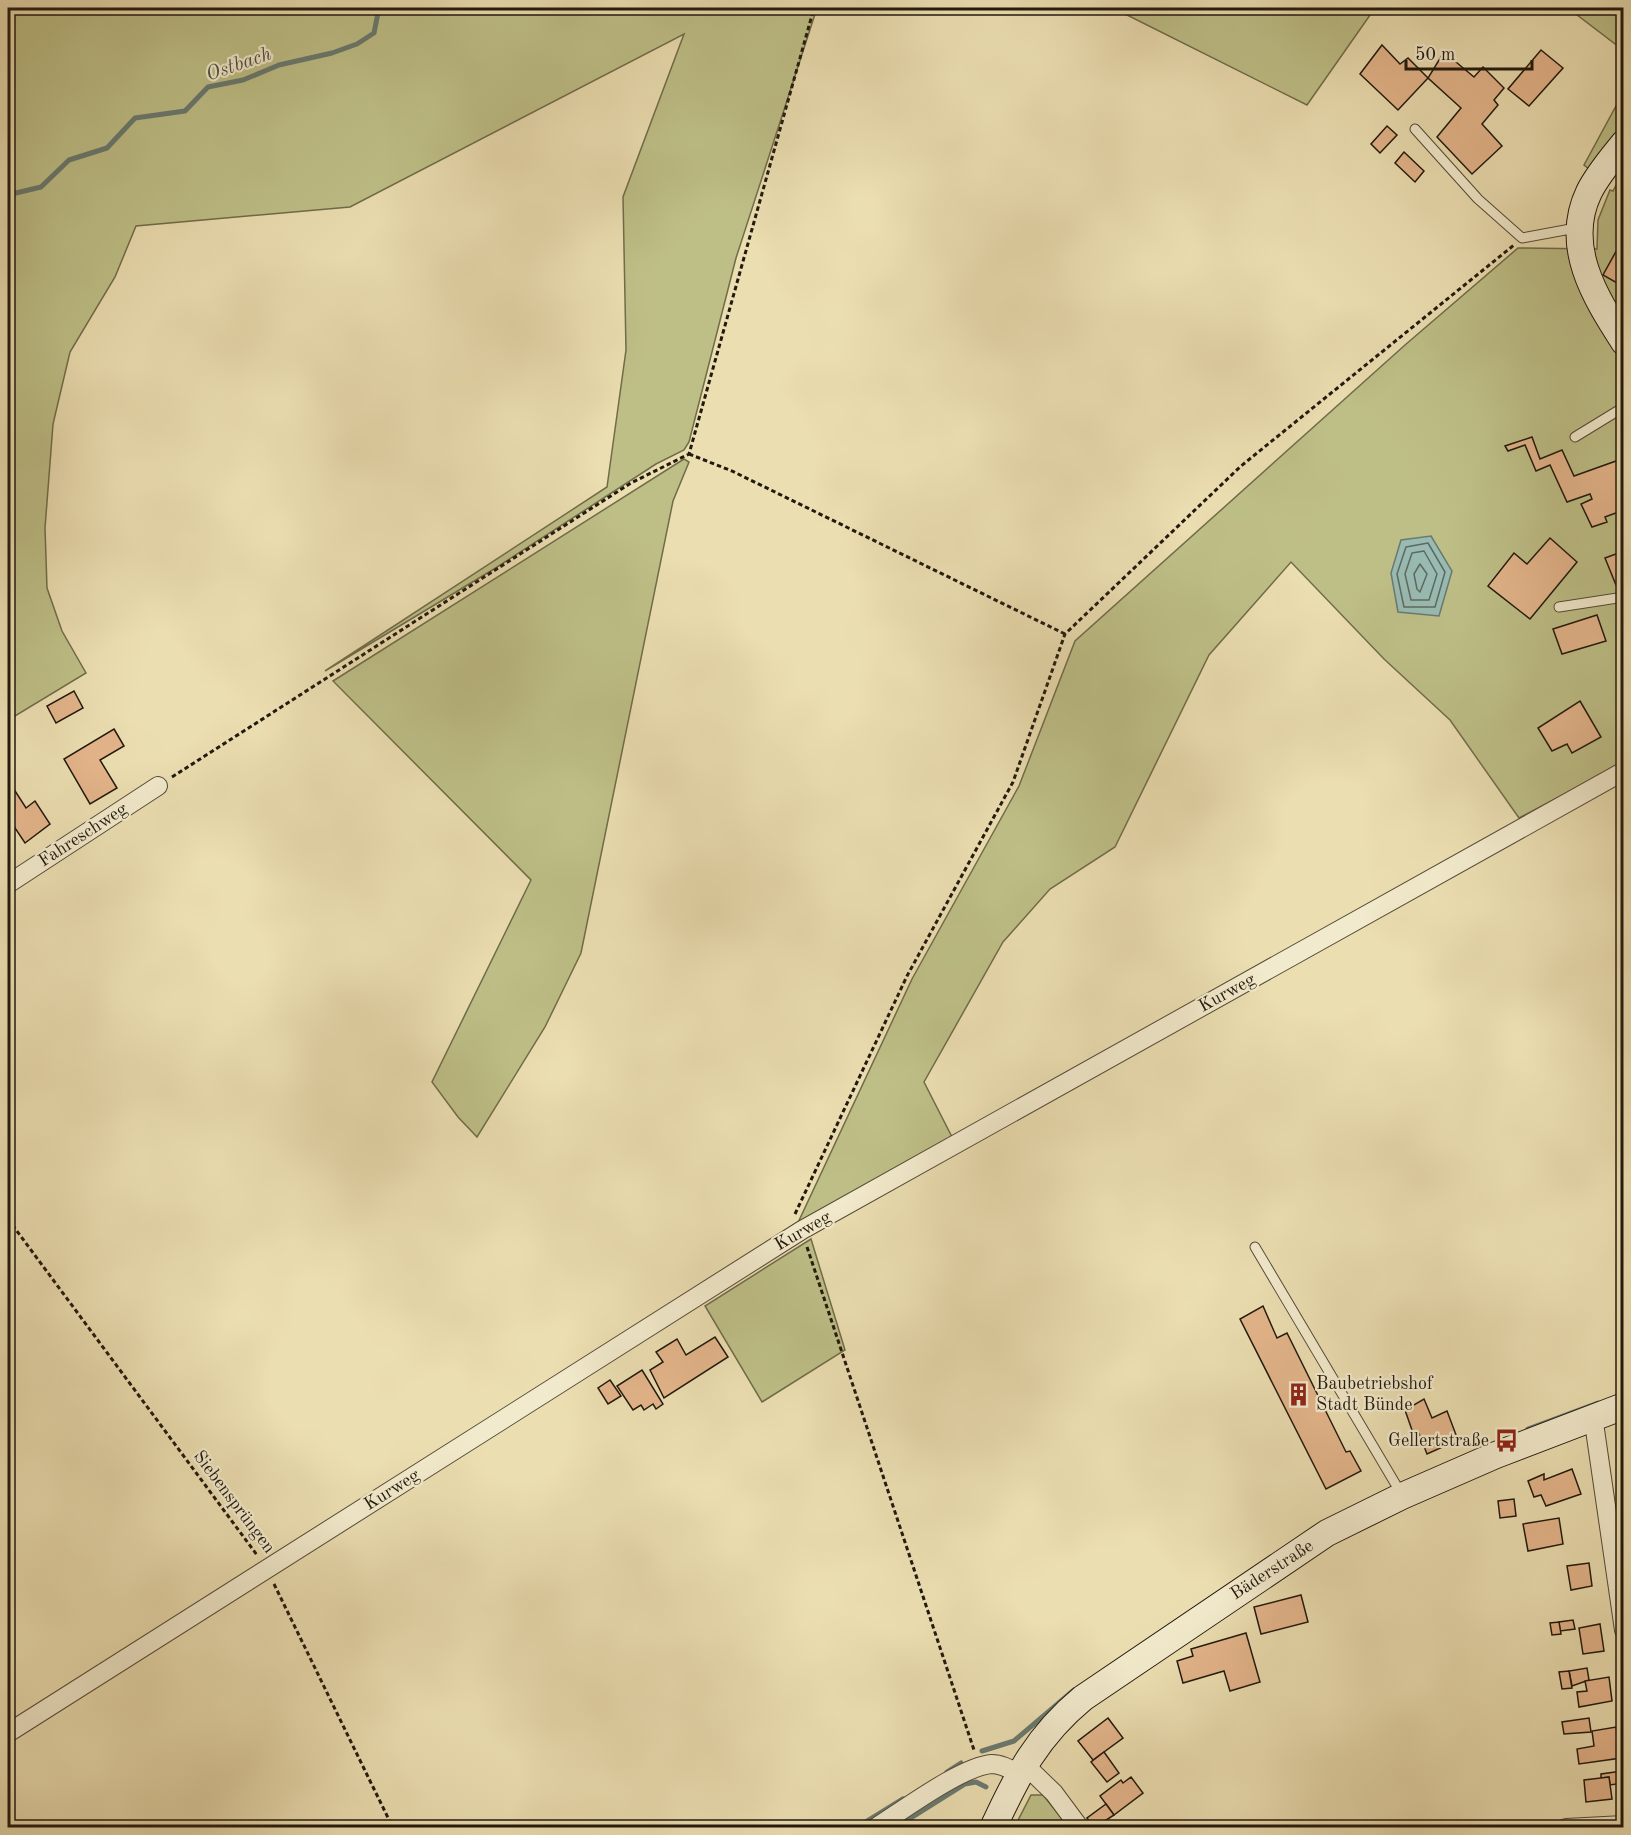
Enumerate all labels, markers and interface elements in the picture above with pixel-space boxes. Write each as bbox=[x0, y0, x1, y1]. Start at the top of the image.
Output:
scale bar bbox=[1406, 33, 1532, 71]
water label: Ostbach bbox=[204, 44, 274, 86]
text: 50 m bbox=[1415, 46, 1455, 64]
street label: Fahreschweg bbox=[35, 800, 131, 870]
street label: Kurweg bbox=[1196, 970, 1259, 1016]
street label: Kurweg bbox=[772, 1208, 834, 1254]
place label: Baubetriebshof Stadt Bünde bbox=[1316, 1375, 1434, 1414]
building icon: Baubetriebshof Stadt Bünde bbox=[1285, 1381, 1311, 1407]
bus stop icon: Gellertstraße bbox=[1494, 1428, 1520, 1454]
place label: Gellertstraße bbox=[1388, 1432, 1489, 1450]
street label: Siebensprüngen bbox=[190, 1447, 278, 1557]
street label: Kurweg bbox=[361, 1466, 423, 1514]
street label: Bäderstraße bbox=[1227, 1537, 1317, 1603]

